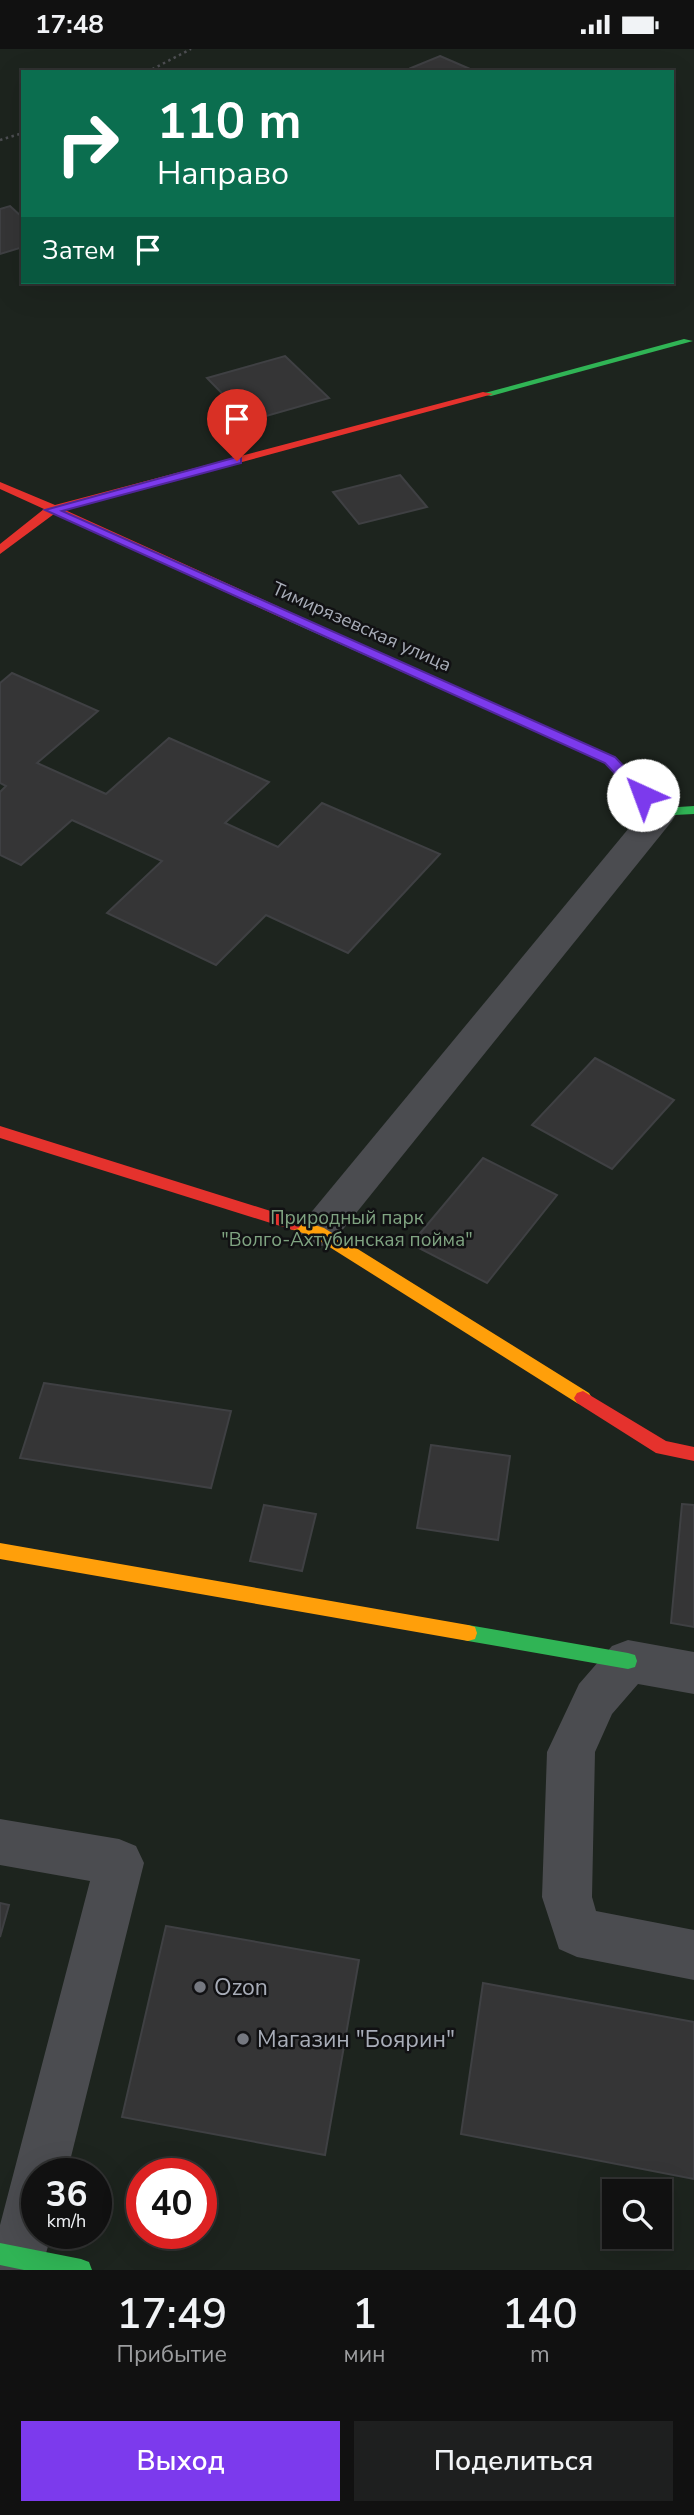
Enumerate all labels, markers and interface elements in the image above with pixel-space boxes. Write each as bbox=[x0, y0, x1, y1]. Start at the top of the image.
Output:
text: 17:48 bbox=[35, 7, 104, 42]
text: 110 m bbox=[157, 88, 301, 155]
icon: right bbox=[42, 98, 133, 189]
text: Направо bbox=[157, 152, 289, 195]
icon: arrive bbox=[129, 231, 167, 269]
text: Затем bbox=[42, 233, 115, 268]
pin bbox=[207, 389, 267, 461]
icon: arrive bbox=[218, 400, 256, 438]
street label: Тимирязевская улица bbox=[268, 576, 455, 678]
position arrow bbox=[606, 758, 680, 832]
park label: Природный парк "Волго-Ахтубинская пойма" bbox=[221, 1205, 473, 1253]
place label: Ozon bbox=[214, 1972, 268, 2003]
marker: Ozon bbox=[192, 1979, 208, 1995]
place label: Магазин "Боярин" bbox=[257, 2024, 455, 2055]
marker: Магазин "Боярин" bbox=[235, 2031, 251, 2047]
speed limit sign: 40 bbox=[126, 2158, 217, 2249]
text: 36 bbox=[45, 2171, 88, 2218]
map controls bbox=[602, 2179, 672, 2249]
button: search bbox=[602, 2179, 672, 2249]
text: km/h bbox=[47, 2209, 86, 2233]
text: 17:49 bbox=[116, 2286, 227, 2343]
text: 1 bbox=[352, 2286, 377, 2343]
text: 140 bbox=[502, 2286, 578, 2343]
text: Прибытие bbox=[117, 2339, 227, 2370]
text: мин bbox=[344, 2339, 386, 2370]
text: m bbox=[530, 2339, 550, 2370]
button: Выход bbox=[21, 2421, 340, 2501]
button: Поделиться bbox=[354, 2421, 673, 2501]

